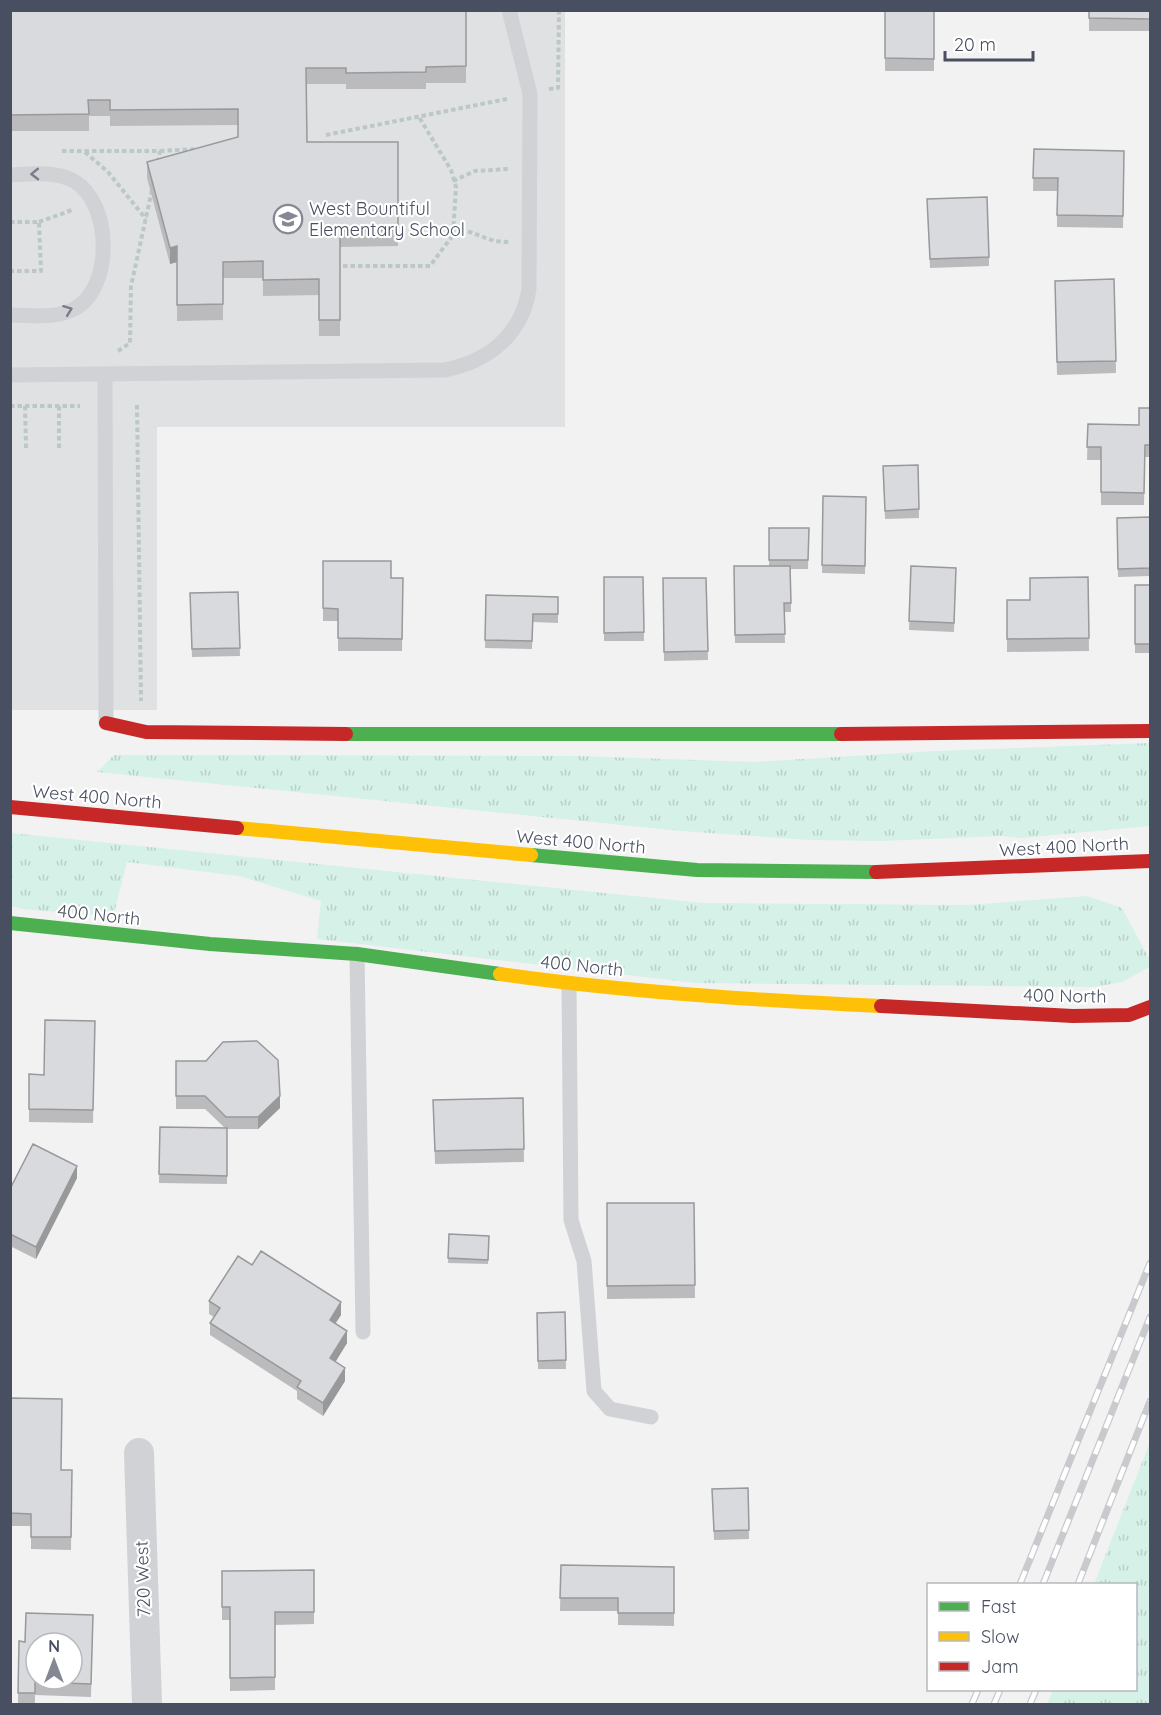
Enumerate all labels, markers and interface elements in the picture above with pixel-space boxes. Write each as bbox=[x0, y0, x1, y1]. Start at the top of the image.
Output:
scale bar bbox=[945, 24, 1034, 62]
text: 20 m bbox=[954, 33, 996, 56]
one-way arrow bbox=[30, 168, 39, 181]
place label: West Bountiful Elementary School bbox=[309, 197, 465, 241]
school or university icon: West Bountiful Elementary School bbox=[272, 203, 304, 235]
one-way arrow bbox=[62, 305, 73, 318]
street label: West 400 North bbox=[31, 779, 163, 814]
street label: West 400 North bbox=[515, 824, 647, 859]
street label: West 400 North bbox=[999, 832, 1129, 861]
street label: 400 North bbox=[57, 899, 142, 930]
street label: 400 North bbox=[540, 950, 625, 981]
street label: 400 North bbox=[1023, 983, 1107, 1008]
street label: 720 West bbox=[130, 1540, 155, 1618]
legend bbox=[927, 1583, 1137, 1691]
text: Fast bbox=[981, 1595, 1016, 1618]
text: Slow bbox=[981, 1625, 1019, 1648]
north arrow bbox=[24, 1631, 84, 1691]
text: N bbox=[48, 1636, 60, 1656]
text: Jam bbox=[981, 1655, 1019, 1678]

